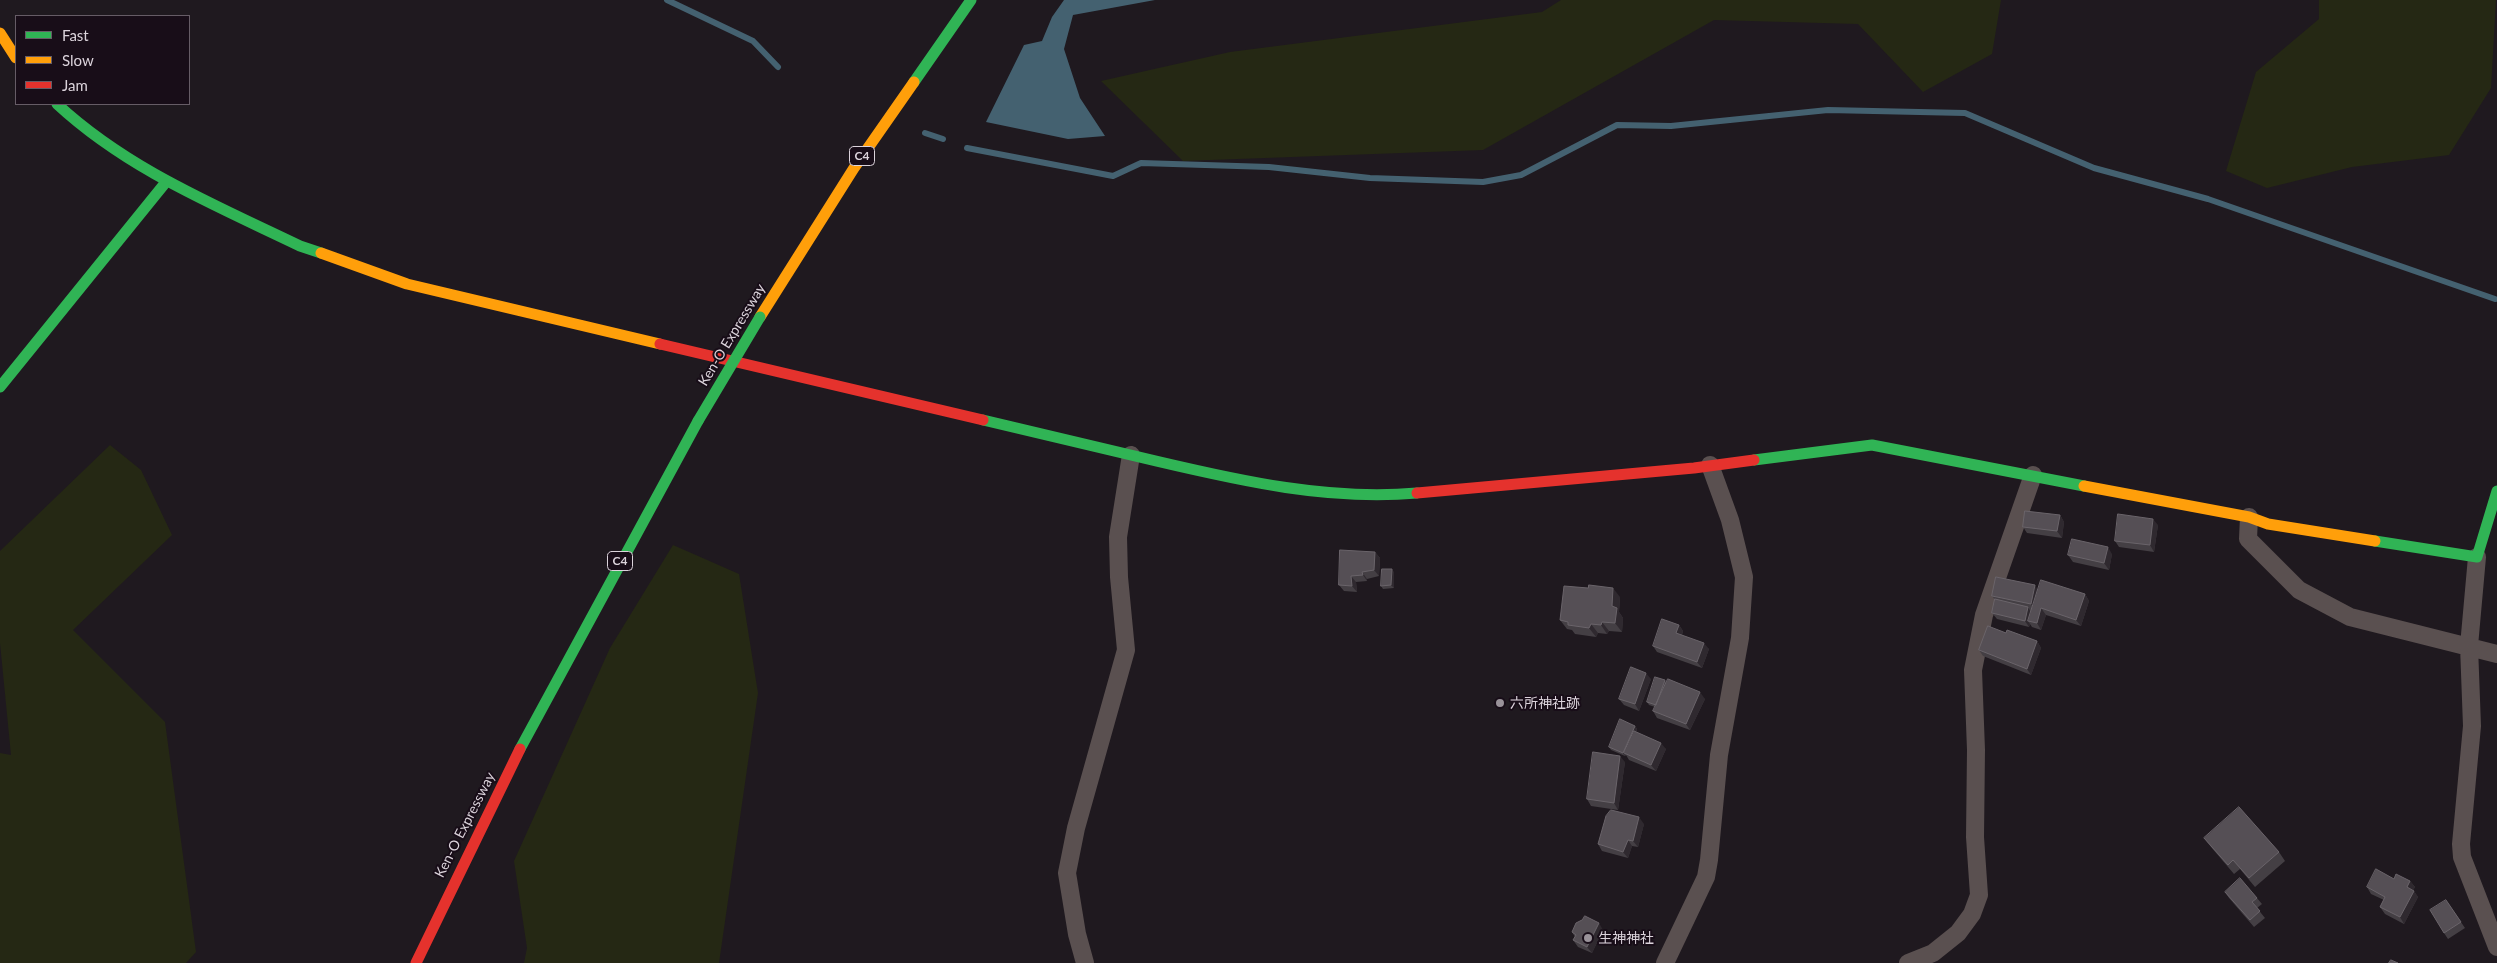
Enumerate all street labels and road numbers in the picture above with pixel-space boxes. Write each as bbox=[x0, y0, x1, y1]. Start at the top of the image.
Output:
road number: C4 bbox=[850, 146, 874, 166]
street label: Ken-O Expressway bbox=[695, 281, 769, 389]
road number: C4 bbox=[608, 552, 632, 570]
street label: Ken-O Expressway bbox=[431, 769, 499, 881]

